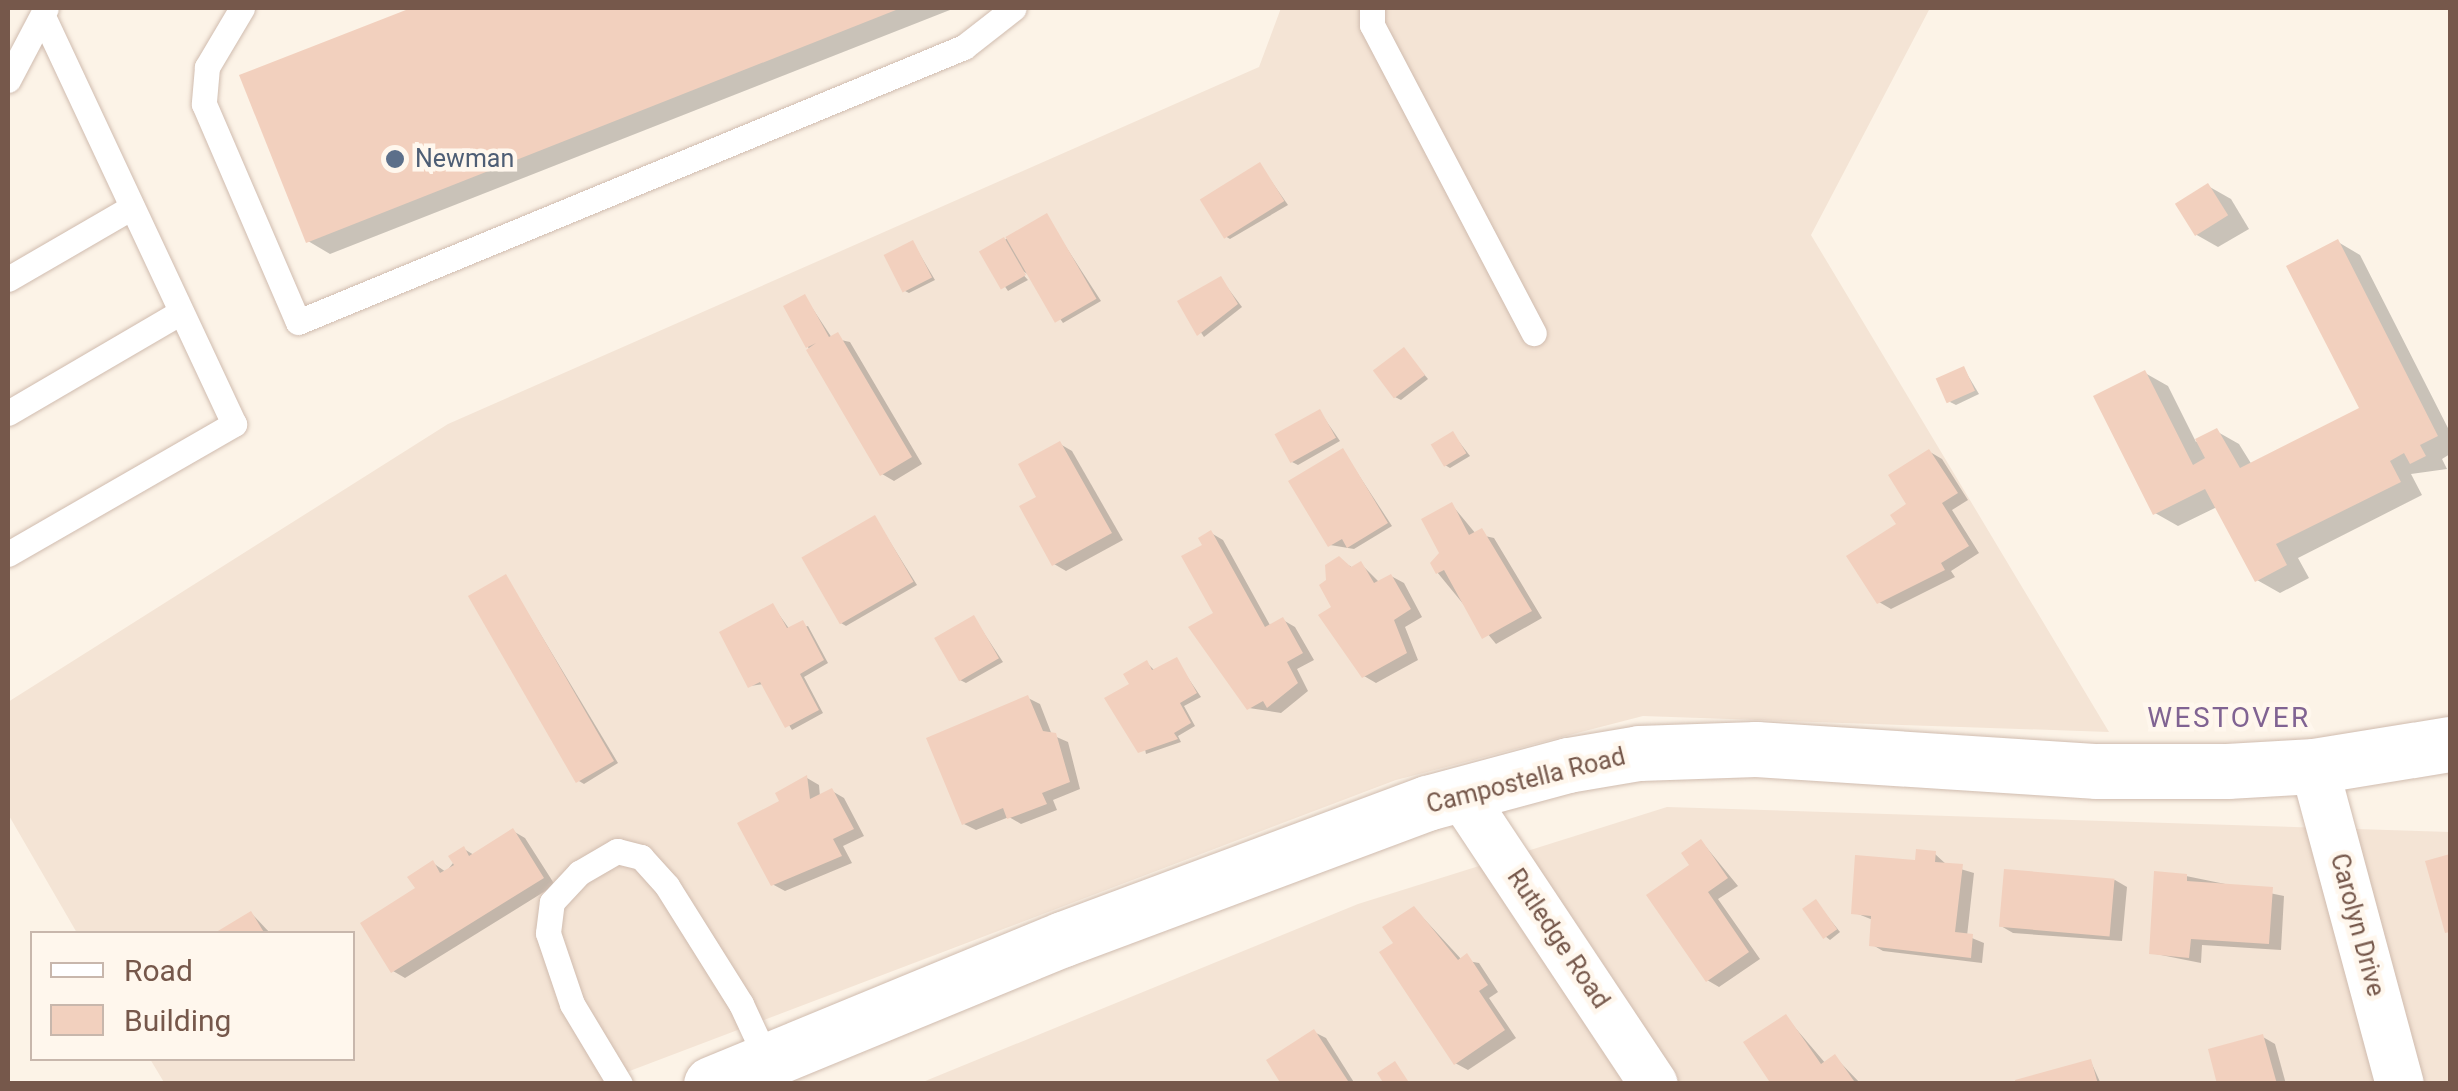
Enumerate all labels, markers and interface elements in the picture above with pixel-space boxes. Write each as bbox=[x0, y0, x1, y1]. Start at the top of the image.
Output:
place label: Newman bbox=[415, 144, 514, 174]
marker: Newman bbox=[384, 148, 406, 170]
district label: WESTOVER bbox=[2147, 701, 2311, 735]
street label: Campostella Road bbox=[1424, 742, 1628, 820]
street label: Carolyn Drive bbox=[2324, 850, 2390, 1000]
street label: Rutledge Road bbox=[1500, 864, 1616, 1014]
legend bbox=[30, 931, 355, 1061]
text: Road bbox=[124, 953, 193, 988]
text: Building bbox=[124, 1003, 231, 1038]

